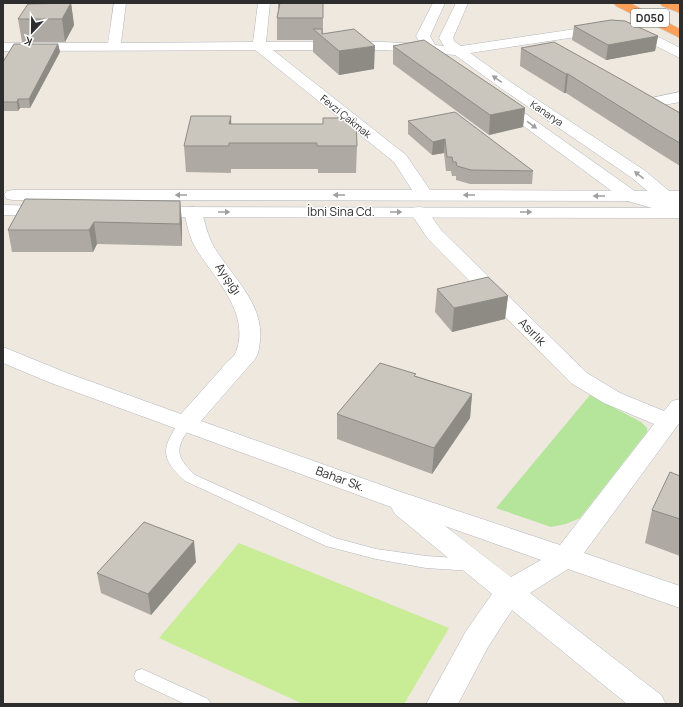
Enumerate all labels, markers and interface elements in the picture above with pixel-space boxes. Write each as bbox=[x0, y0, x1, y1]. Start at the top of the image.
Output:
road number: D050 bbox=[631, 9, 669, 27]
north arrow bbox=[12, 12, 52, 52]
text: K bbox=[21, 33, 34, 50]
one-way arrow bbox=[491, 75, 502, 83]
street label: Fevzi Çakmak bbox=[318, 91, 375, 142]
street label: Kanarya bbox=[528, 97, 566, 129]
one-way arrow bbox=[527, 121, 538, 129]
one-way arrow bbox=[634, 171, 645, 180]
one-way arrow bbox=[174, 192, 187, 198]
one-way arrow bbox=[332, 192, 345, 198]
one-way arrow bbox=[462, 192, 475, 198]
one-way arrow bbox=[592, 193, 605, 199]
street label: İbni Sina Cd. bbox=[307, 203, 375, 220]
one-way arrow bbox=[218, 209, 231, 215]
one-way arrow bbox=[390, 209, 403, 215]
one-way arrow bbox=[520, 209, 533, 215]
street label: Ayışığı bbox=[212, 259, 245, 298]
street label: Asırlık bbox=[515, 314, 551, 350]
street label: Bahar Sk. bbox=[313, 462, 367, 495]

